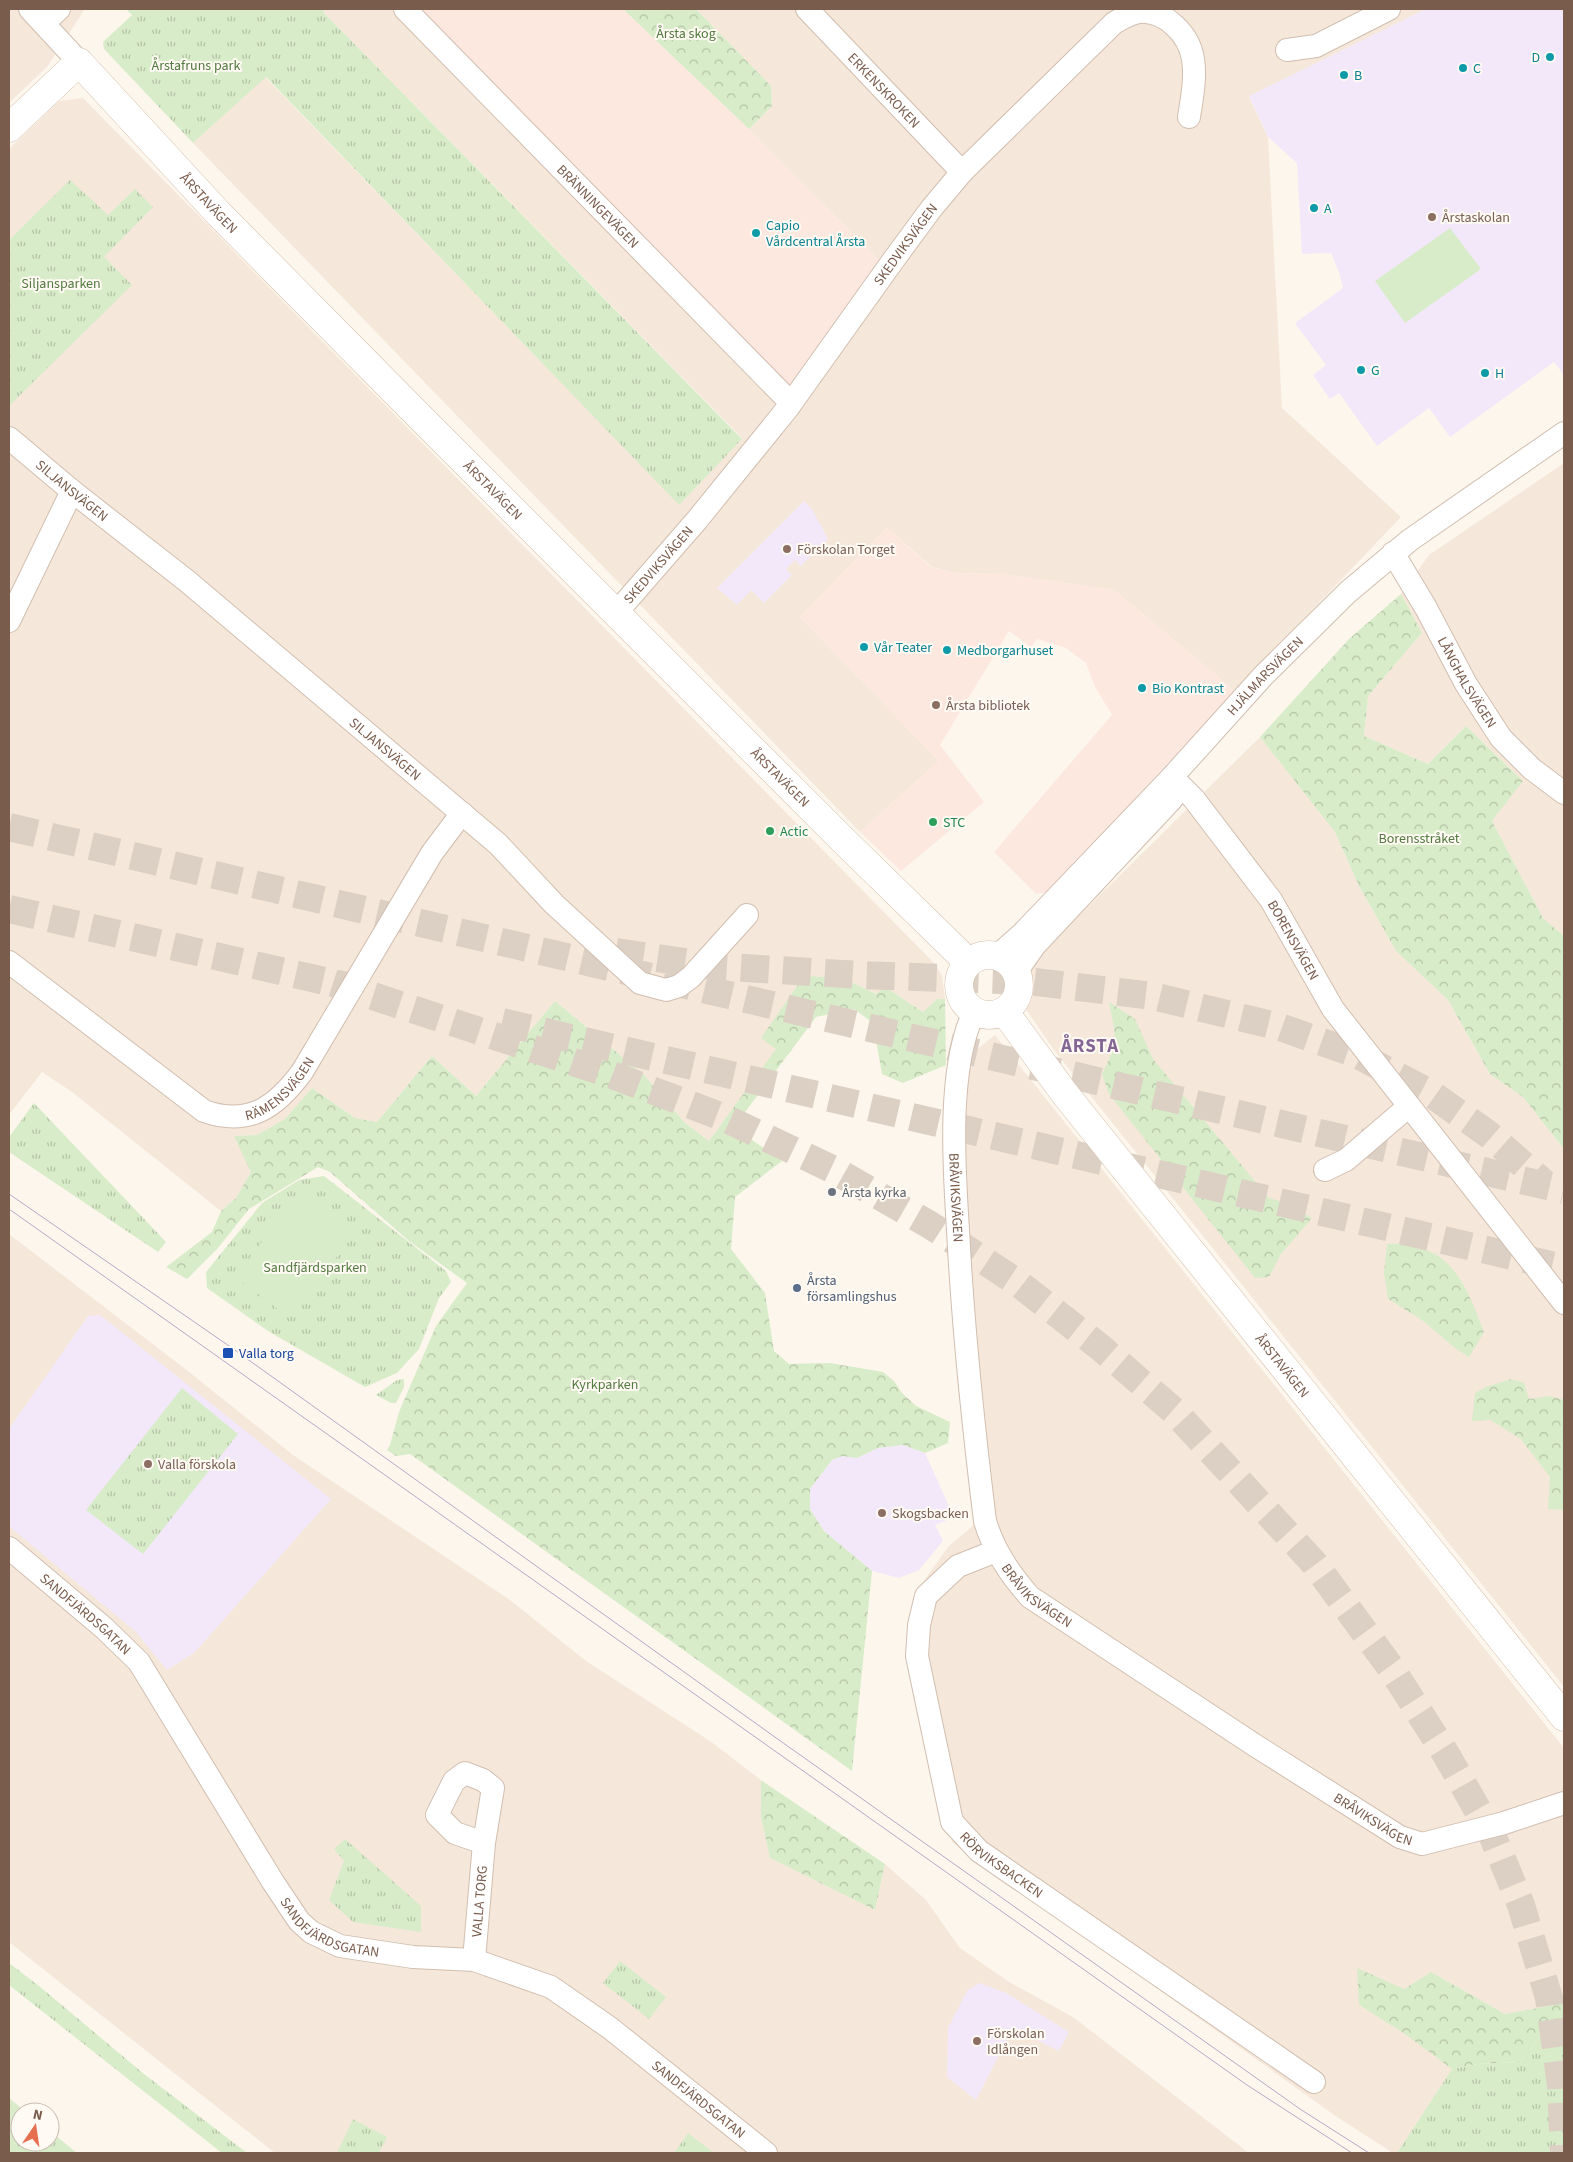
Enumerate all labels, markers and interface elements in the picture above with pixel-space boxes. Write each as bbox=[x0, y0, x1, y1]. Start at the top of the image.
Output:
park label: Årsta skog bbox=[656, 24, 716, 44]
place label: D bbox=[1531, 48, 1540, 68]
street label: ERKENSKROKEN bbox=[843, 49, 924, 133]
marker: D bbox=[1544, 51, 1556, 63]
park label: Årstafruns park bbox=[152, 56, 240, 76]
place label: C bbox=[1473, 59, 1481, 79]
marker: C bbox=[1457, 62, 1469, 74]
place label: B bbox=[1354, 66, 1362, 86]
marker: B bbox=[1338, 69, 1350, 81]
street label: BRÄNNINGEVÄGEN bbox=[552, 160, 643, 253]
street label: ÅRSTAVÄGEN bbox=[175, 169, 242, 238]
street label: SKEDVIKSVÄGEN bbox=[869, 199, 943, 290]
place label: A bbox=[1324, 199, 1332, 219]
marker: A bbox=[1308, 202, 1320, 214]
place label: Årstaskolan bbox=[1442, 208, 1510, 228]
marker: Årstaskolan bbox=[1426, 211, 1438, 223]
place label: Capio Vårdcentral Årsta bbox=[766, 216, 865, 252]
marker: Capio Vårdcentral Årsta bbox=[750, 227, 762, 239]
park label: Siljansparken bbox=[21, 274, 101, 294]
place label: G bbox=[1371, 361, 1380, 381]
marker: G bbox=[1355, 364, 1367, 376]
place label: H bbox=[1495, 364, 1504, 384]
marker: H bbox=[1479, 367, 1491, 379]
street label: SILJANSVÄGEN bbox=[31, 455, 112, 527]
street label: ÅRSTAVÄGEN bbox=[458, 457, 527, 525]
street label: SKEDVIKSVÄGEN bbox=[619, 522, 698, 609]
place label: Förskolan Torget bbox=[797, 540, 895, 560]
marker: Förskolan Torget bbox=[781, 543, 793, 555]
street label: HJÄLMARSVÄGEN bbox=[1223, 632, 1308, 720]
street label: LÅNGHALSVÄGEN bbox=[1432, 634, 1501, 732]
place label: Vår Teater bbox=[874, 638, 932, 658]
marker: Vår Teater bbox=[858, 641, 870, 653]
place label: Medborgarhuset bbox=[957, 641, 1054, 661]
marker: Medborgarhuset bbox=[941, 644, 953, 656]
place label: Bio Kontrast bbox=[1152, 679, 1224, 699]
marker: Bio Kontrast bbox=[1136, 682, 1148, 694]
place label: Årsta bibliotek bbox=[946, 696, 1030, 716]
marker: Årsta bibliotek bbox=[930, 699, 942, 711]
street label: SILJANSVÄGEN bbox=[344, 713, 425, 786]
street label: ÅRSTAVÄGEN bbox=[745, 744, 814, 812]
place label: STC bbox=[943, 813, 965, 833]
marker: STC bbox=[927, 816, 939, 828]
place label: Actic bbox=[780, 822, 809, 842]
marker: Actic bbox=[764, 825, 776, 837]
park label: Borensstråket bbox=[1378, 829, 1460, 849]
street label: BORENSVÄGEN bbox=[1262, 897, 1324, 984]
district label: ÅRSTA bbox=[1060, 1033, 1119, 1060]
street label: RÄMENSVÄGEN bbox=[243, 1054, 320, 1126]
street label: BRÅVIKSVÄGEN bbox=[943, 1153, 968, 1243]
place label: Årsta kyrka bbox=[842, 1183, 906, 1203]
marker: Årsta kyrka bbox=[826, 1186, 838, 1198]
park label: Sandfjärdsparken bbox=[263, 1258, 367, 1278]
place label: Årsta församlingshus bbox=[807, 1271, 897, 1307]
marker: Årsta församlingshus bbox=[791, 1282, 803, 1294]
street label: ÅRSTAVÄGEN bbox=[1250, 1330, 1314, 1402]
place label: Valla torg bbox=[239, 1344, 294, 1364]
marker: Valla torg bbox=[221, 1346, 235, 1360]
park label: Kyrkparken bbox=[572, 1375, 638, 1395]
place label: Valla förskola bbox=[158, 1455, 236, 1475]
marker: Valla förskola bbox=[142, 1458, 154, 1470]
place label: Skogsbacken bbox=[892, 1504, 969, 1524]
marker: Skogsbacken bbox=[876, 1507, 888, 1519]
street label: BRÅVIKSVÄGEN bbox=[996, 1560, 1076, 1633]
street label: SANDFJÄRDSGATAN bbox=[35, 1569, 135, 1660]
street label: BRÅVIKSVÄGEN bbox=[1329, 1788, 1415, 1851]
street label: RÖRVIKSBACKEN bbox=[955, 1827, 1047, 1903]
street label: VALLA TORG bbox=[467, 1865, 493, 1938]
street label: SANDFJÄRDSGATAN bbox=[275, 1893, 381, 1963]
place label: Förskolan Idlången bbox=[987, 2024, 1045, 2060]
marker: Förskolan Idlången bbox=[971, 2035, 983, 2047]
street label: SANDFJÄRDSGATAN bbox=[647, 2056, 749, 2144]
north arrow bbox=[10, 2102, 60, 2152]
text: N bbox=[31, 2105, 44, 2126]

